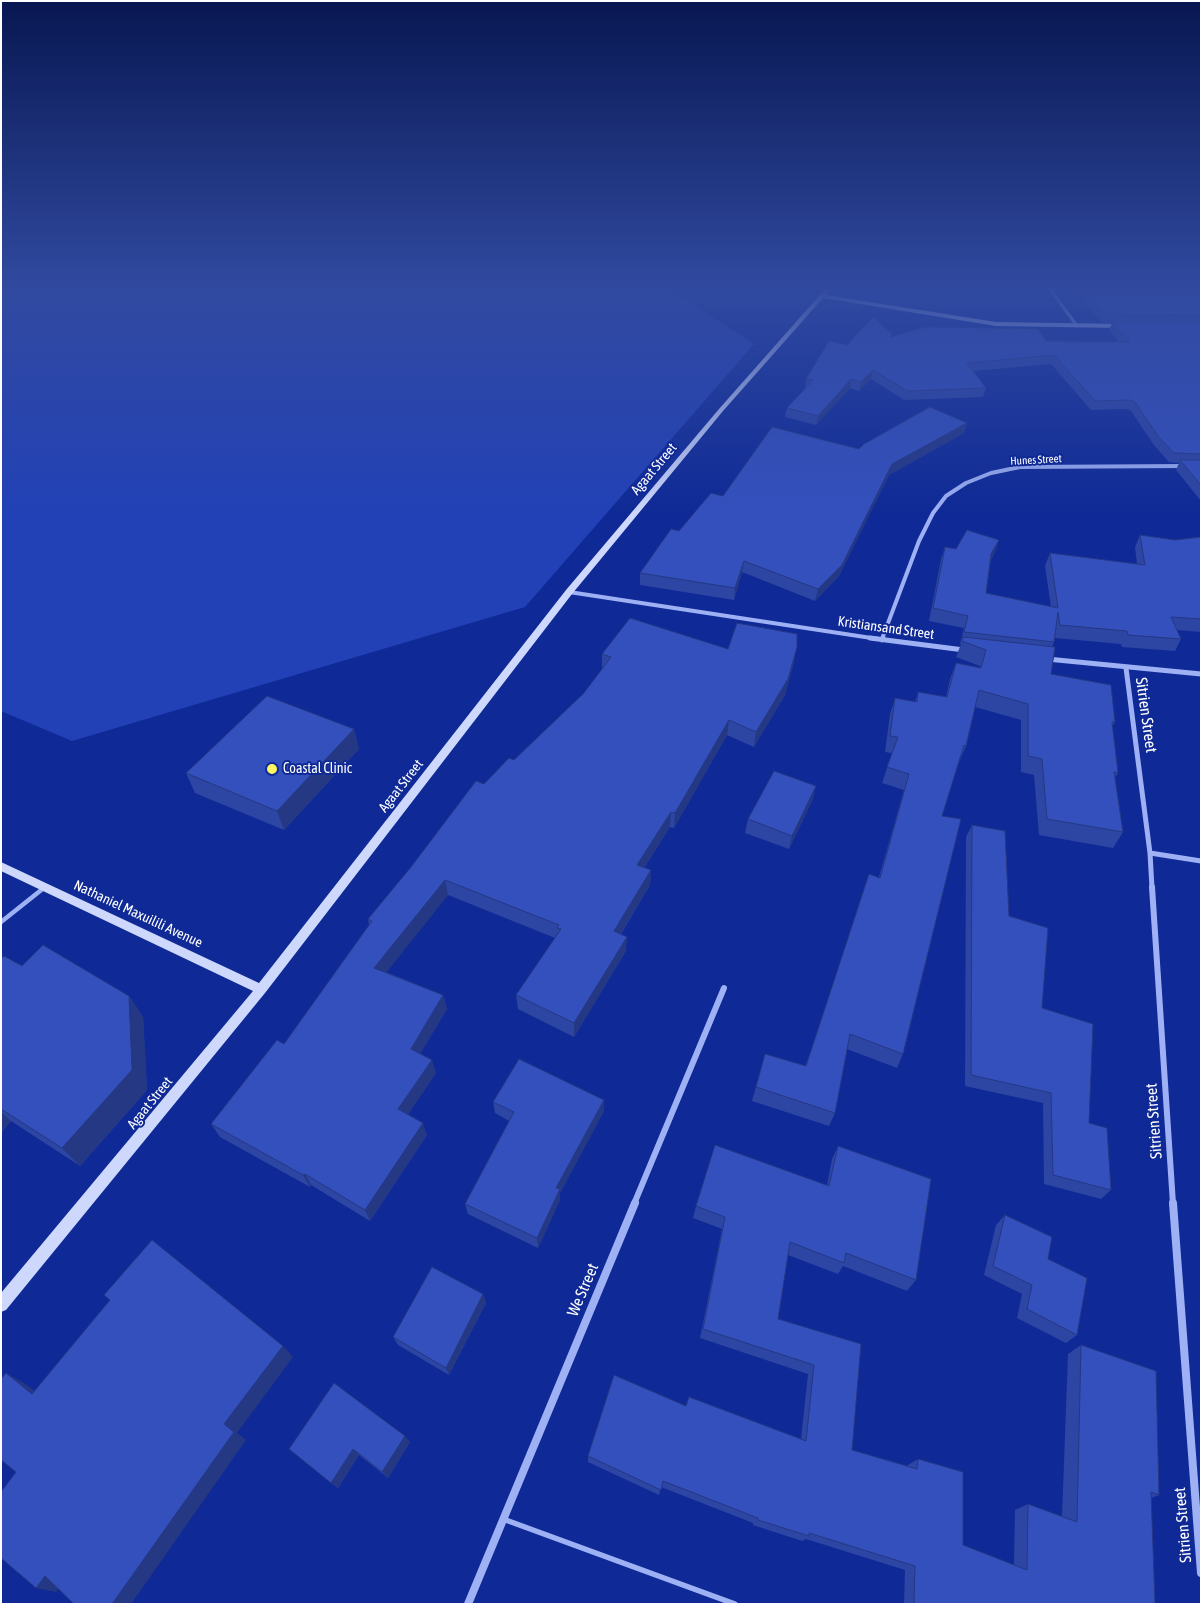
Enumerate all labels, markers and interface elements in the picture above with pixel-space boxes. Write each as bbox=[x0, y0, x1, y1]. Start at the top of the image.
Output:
street label: Agaat Street bbox=[628, 440, 680, 498]
street label: Hunes Street bbox=[1010, 452, 1062, 468]
street label: Kristiansand Street bbox=[837, 613, 935, 643]
street label: Sitrien Street bbox=[1131, 676, 1161, 754]
street label: Agaat Street bbox=[375, 756, 427, 816]
place label: Coastal Clinic bbox=[283, 761, 352, 777]
marker: Coastal Clinic bbox=[265, 762, 279, 776]
street label: Nathaniel Maxuilili Avenue bbox=[71, 877, 205, 951]
street label: Agaat Street bbox=[124, 1074, 176, 1132]
street label: Sitrien Street bbox=[1142, 1083, 1166, 1159]
street label: We Street bbox=[563, 1261, 603, 1319]
street label: Sitrien Street bbox=[1170, 1486, 1196, 1564]

